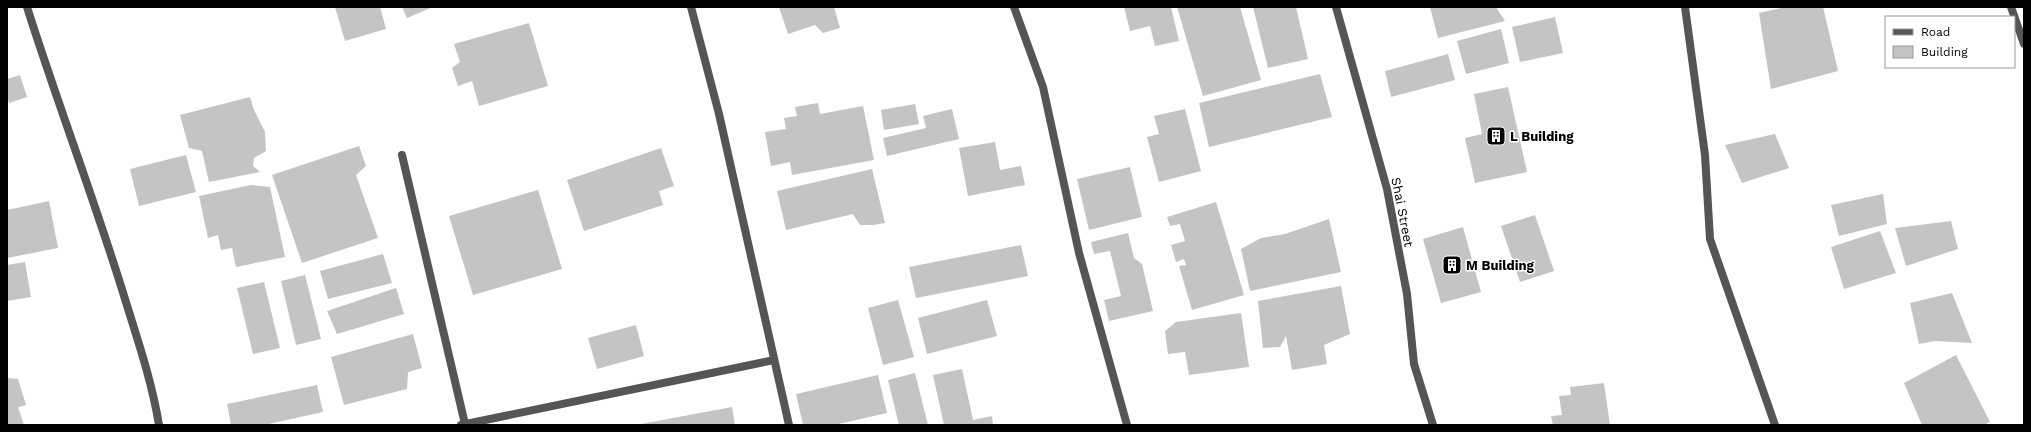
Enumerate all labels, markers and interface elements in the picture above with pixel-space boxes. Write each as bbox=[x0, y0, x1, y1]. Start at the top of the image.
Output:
legend bbox=[1885, 16, 2015, 68]
text: Road bbox=[1921, 25, 1950, 39]
text: Building bbox=[1921, 45, 1968, 59]
building icon: L Building bbox=[1485, 125, 1507, 147]
place label: L Building bbox=[1510, 129, 1574, 144]
street label: Shai Street bbox=[1388, 176, 1417, 249]
building icon: M Building bbox=[1441, 254, 1463, 276]
place label: M Building bbox=[1466, 258, 1535, 273]

